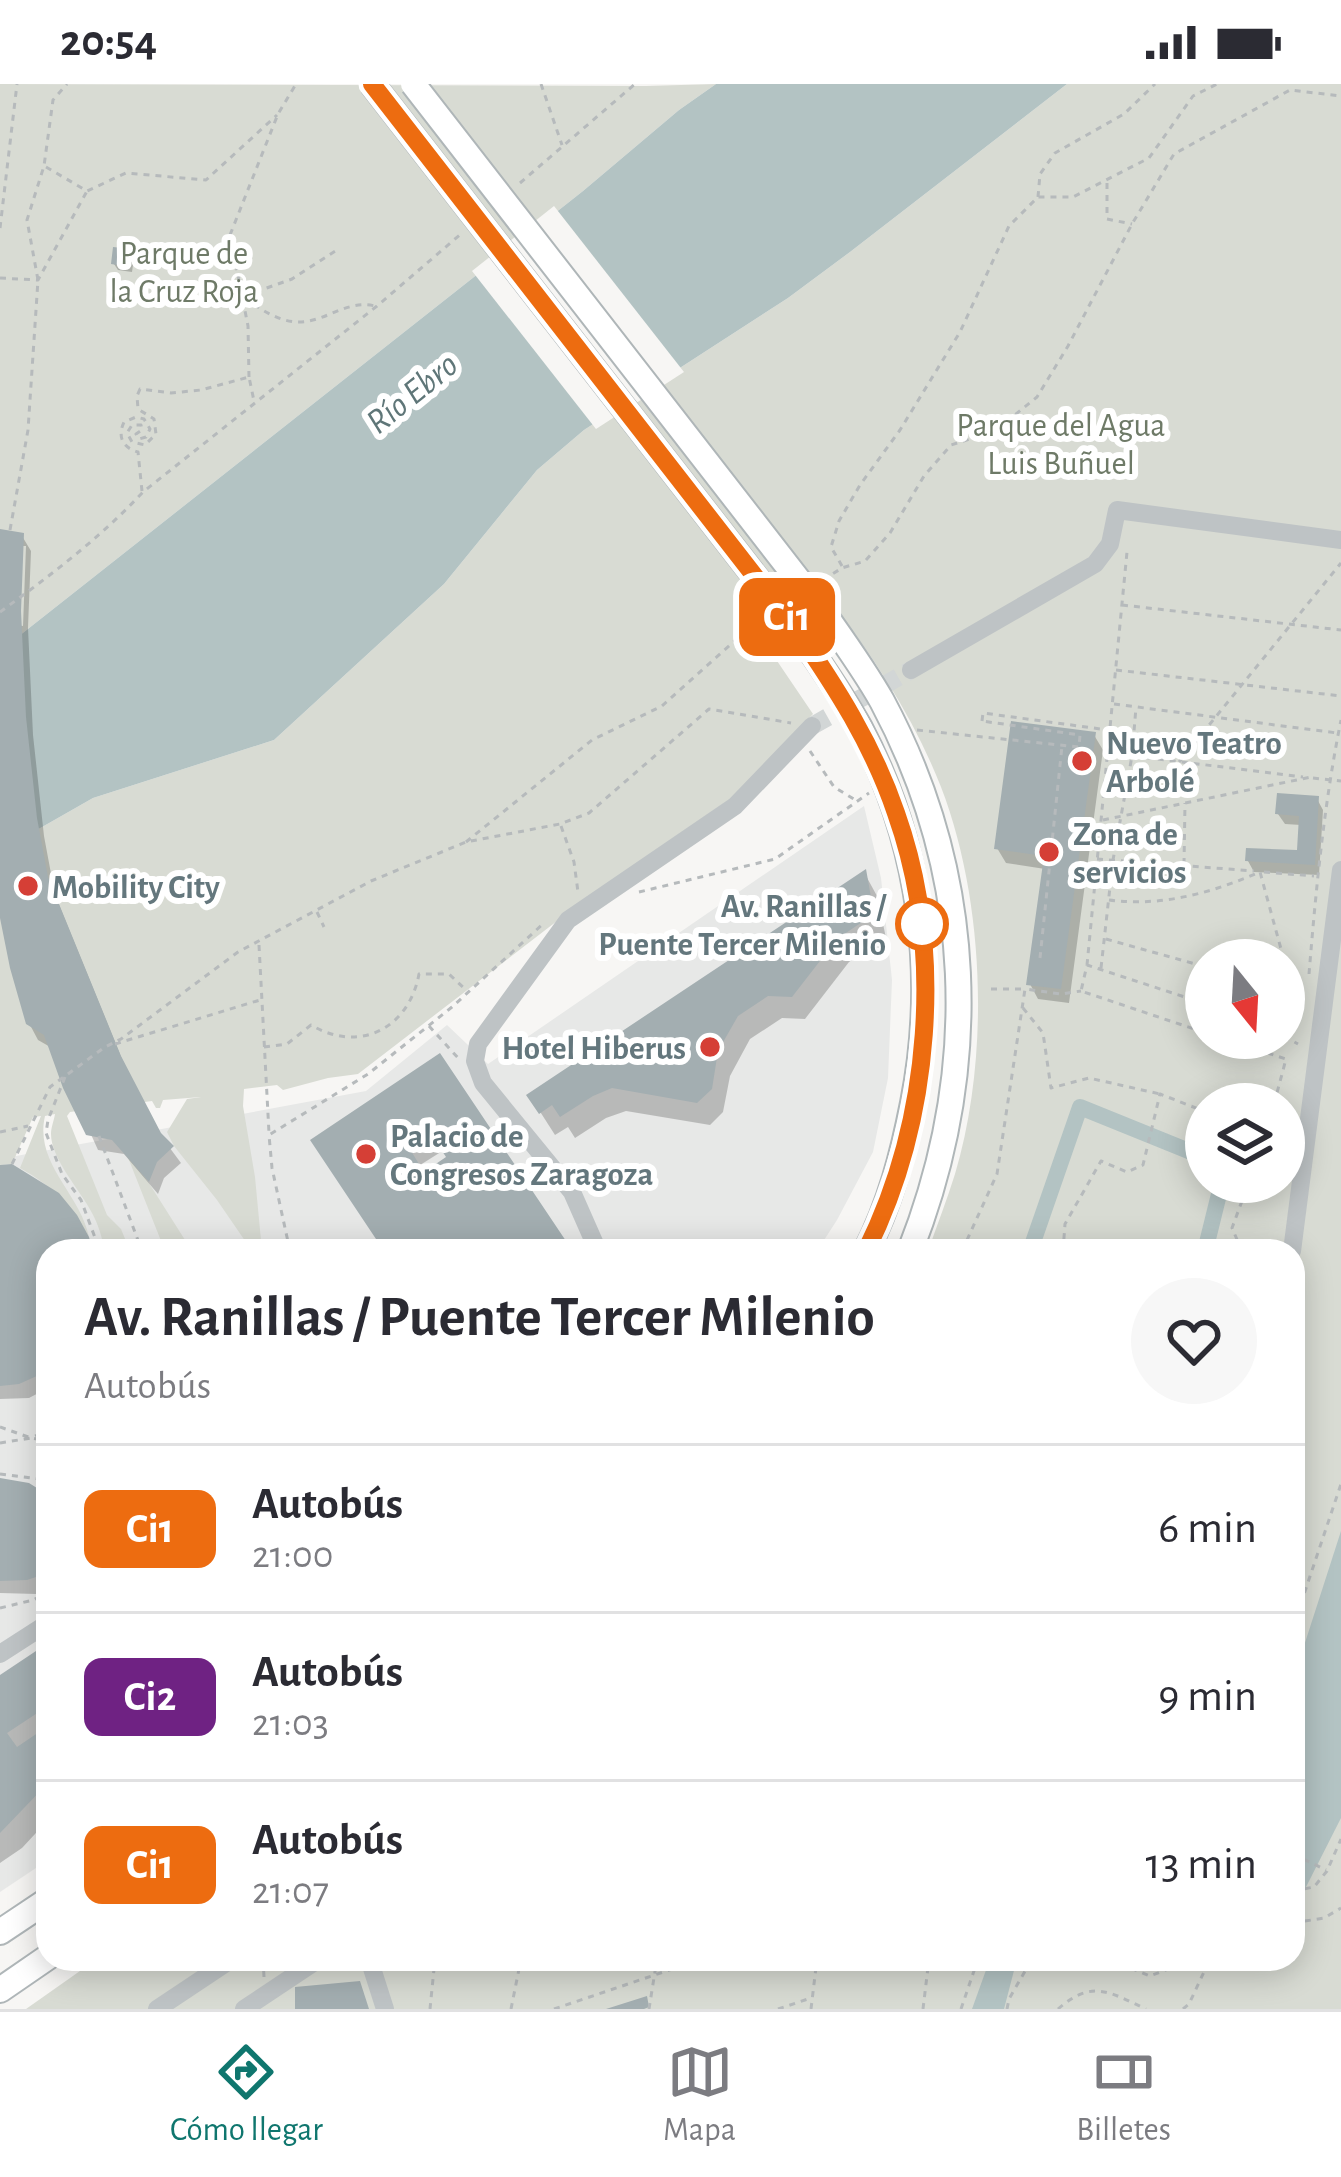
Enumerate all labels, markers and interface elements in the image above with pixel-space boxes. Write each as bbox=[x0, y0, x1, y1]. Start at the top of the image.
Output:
text: 20:54 bbox=[60, 19, 157, 64]
park label: Parque de la Cruz Roja bbox=[109, 238, 259, 309]
water label: Río Ebro bbox=[360, 346, 465, 441]
park label: Parque del Agua Luis Buñuel bbox=[956, 410, 1166, 481]
line badge: Ci1 bbox=[718, 578, 856, 656]
text: Ci1 bbox=[763, 596, 811, 638]
place label: Nuevo Teatro Arbolé bbox=[1106, 728, 1282, 799]
marker: Nuevo Teatro Arbolé bbox=[1069, 748, 1095, 774]
place label: Zona de servicios bbox=[1073, 819, 1187, 890]
marker: Zona de servicios bbox=[1036, 839, 1062, 865]
place label: Mobility City bbox=[52, 872, 220, 905]
marker: Mobility City bbox=[15, 873, 41, 899]
place label: Av. Ranillas / Puente Tercer Milenio bbox=[598, 891, 888, 962]
marker: Av. Ranillas / Puente Tercer Milenio bbox=[897, 899, 947, 949]
north arrow bbox=[1185, 939, 1305, 1059]
map controls bbox=[1185, 939, 1305, 1203]
place label: Hotel Hiberus bbox=[501, 1033, 686, 1066]
marker: Hotel Hiberus bbox=[697, 1034, 723, 1060]
button: layers bbox=[1185, 1083, 1305, 1203]
place label: Palacio de Congresos Zaragoza bbox=[390, 1121, 653, 1192]
marker: Palacio de Congresos Zaragoza bbox=[353, 1141, 379, 1167]
button: heart bbox=[1131, 1278, 1257, 1404]
text: Av. Ranillas / Puente Tercer Milenio bbox=[84, 1289, 875, 1346]
text: Autobús bbox=[84, 1367, 211, 1406]
text: Autobús bbox=[252, 1482, 403, 1527]
text: 6 min bbox=[1158, 1506, 1257, 1551]
text: Ci1 bbox=[126, 1508, 174, 1550]
text: 21:00 bbox=[252, 1536, 333, 1575]
text: Autobús bbox=[252, 1650, 403, 1695]
text: 9 min bbox=[1158, 1674, 1257, 1719]
text: Ci2 bbox=[124, 1676, 176, 1718]
text: 21:03 bbox=[252, 1704, 329, 1743]
text: Autobús bbox=[252, 1818, 403, 1863]
text: 13 min bbox=[1145, 1842, 1257, 1887]
text: Ci1 bbox=[126, 1844, 174, 1886]
text: 21:07 bbox=[252, 1872, 329, 1911]
tab: Cómo llegar bbox=[170, 2039, 323, 2151]
tab: Mapa bbox=[663, 2039, 736, 2151]
tab: Billetes bbox=[1076, 2039, 1171, 2151]

